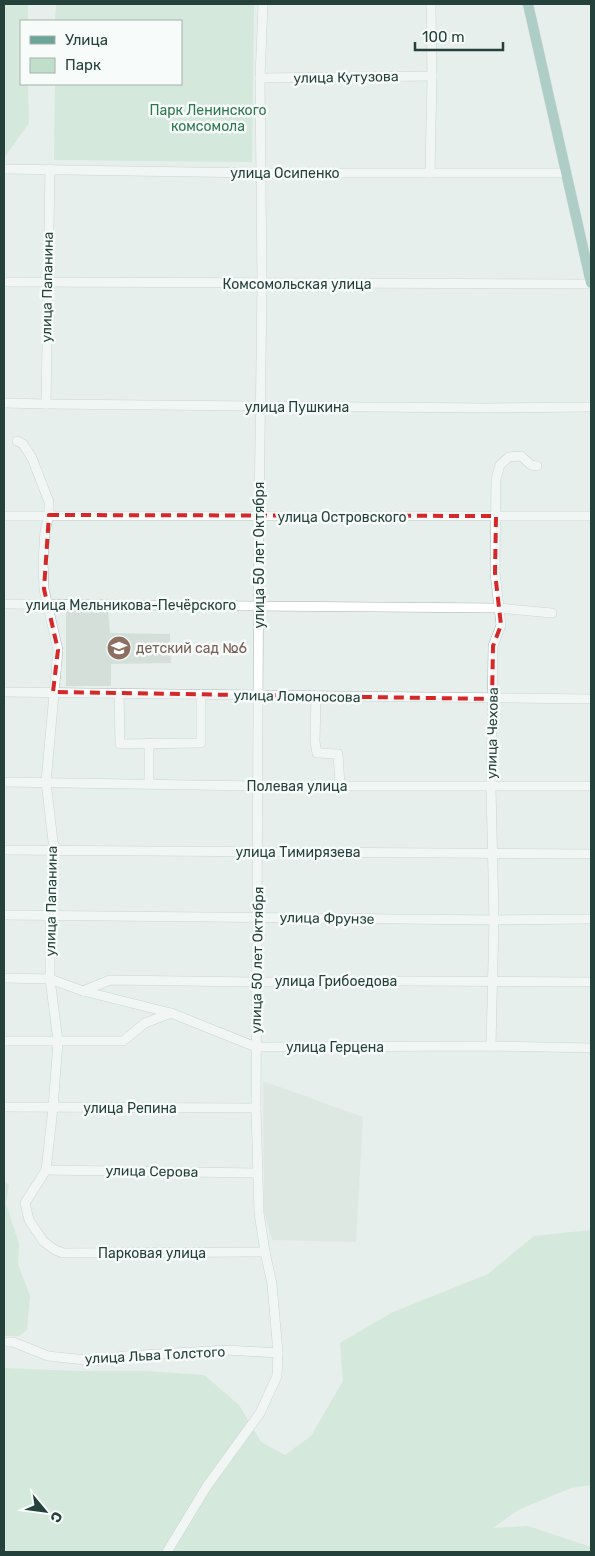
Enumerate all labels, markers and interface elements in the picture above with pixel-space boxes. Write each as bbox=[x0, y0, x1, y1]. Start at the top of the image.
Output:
legend bbox=[20, 20, 182, 85]
scale bar bbox=[415, 20, 502, 52]
text: 100 m bbox=[422, 28, 464, 46]
text: Улица bbox=[65, 31, 108, 49]
text: Парк bbox=[65, 56, 101, 74]
street label: улица Кутузова bbox=[293, 68, 399, 87]
park label: Парк Ленинского комсомола bbox=[149, 102, 267, 135]
street label: улица Осипенко bbox=[230, 165, 340, 182]
street label: улица Папанина bbox=[38, 231, 57, 343]
street label: Комсомольская улица bbox=[223, 276, 371, 293]
street label: улица Пушкина bbox=[245, 399, 349, 416]
street label: улица 50 лет Октября bbox=[251, 482, 268, 628]
street label: улица Островского bbox=[277, 509, 407, 526]
street label: улица Мельникова-Печёрского bbox=[26, 597, 236, 614]
school or university icon: детский сад №6 bbox=[106, 635, 132, 661]
place label: детский сад №6 bbox=[136, 640, 247, 657]
street label: улица Ломоносова bbox=[233, 687, 361, 706]
street label: улица Чехова bbox=[483, 687, 502, 779]
street label: Полевая улица bbox=[247, 778, 347, 795]
street label: улица Тимирязева bbox=[236, 844, 360, 861]
street label: улица Папанина bbox=[42, 845, 61, 957]
street label: улица 50 лет Октября bbox=[248, 886, 267, 1034]
street label: улица Фрунзе bbox=[279, 909, 375, 928]
street label: улица Грибоедова bbox=[275, 973, 397, 990]
street label: улица Герцена bbox=[286, 1039, 384, 1056]
street label: улица Репина bbox=[83, 1100, 177, 1117]
street label: улица Серова bbox=[105, 1162, 199, 1181]
street label: Парковая улица bbox=[98, 1245, 206, 1262]
street label: улица Льва Толстого bbox=[84, 1343, 226, 1368]
north arrow bbox=[20, 1486, 70, 1536]
text: С bbox=[46, 1509, 66, 1526]

